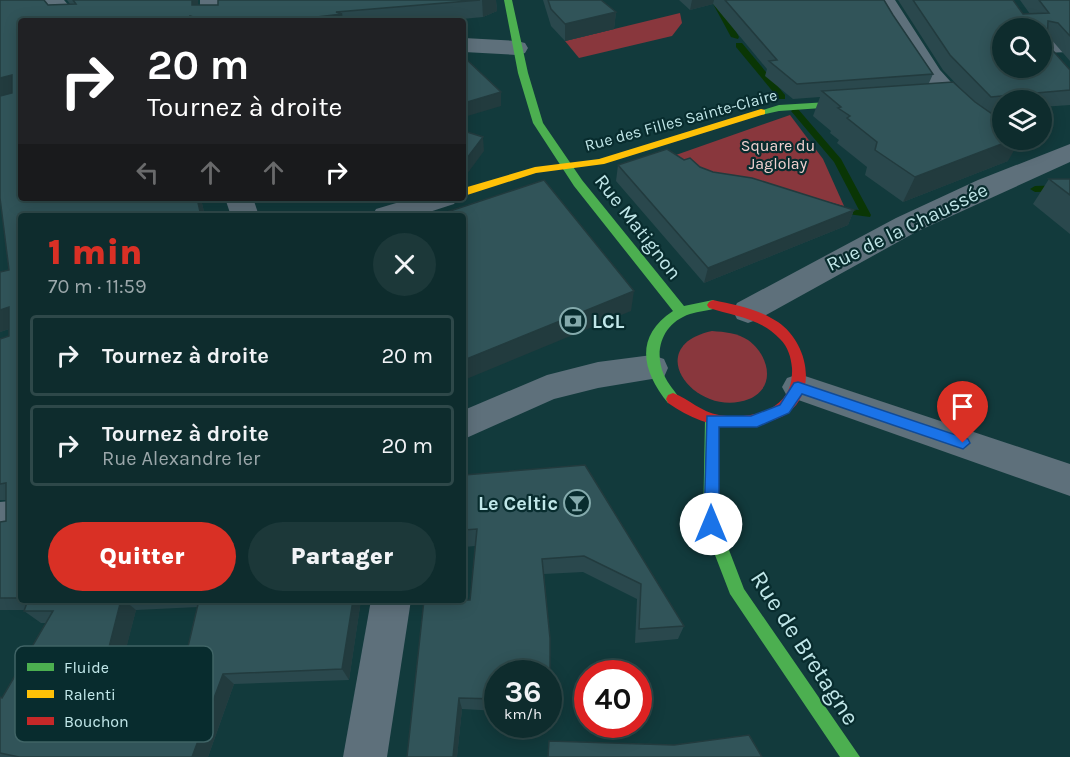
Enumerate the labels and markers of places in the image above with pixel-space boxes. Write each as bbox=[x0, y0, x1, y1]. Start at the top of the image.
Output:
bank icon: LCL bbox=[558, 306, 588, 336]
place label: LCL bbox=[592, 310, 625, 333]
pin bbox=[937, 381, 988, 443]
bar icon: Le Celtic bbox=[562, 488, 592, 518]
place label: Le Celtic bbox=[478, 492, 558, 515]

